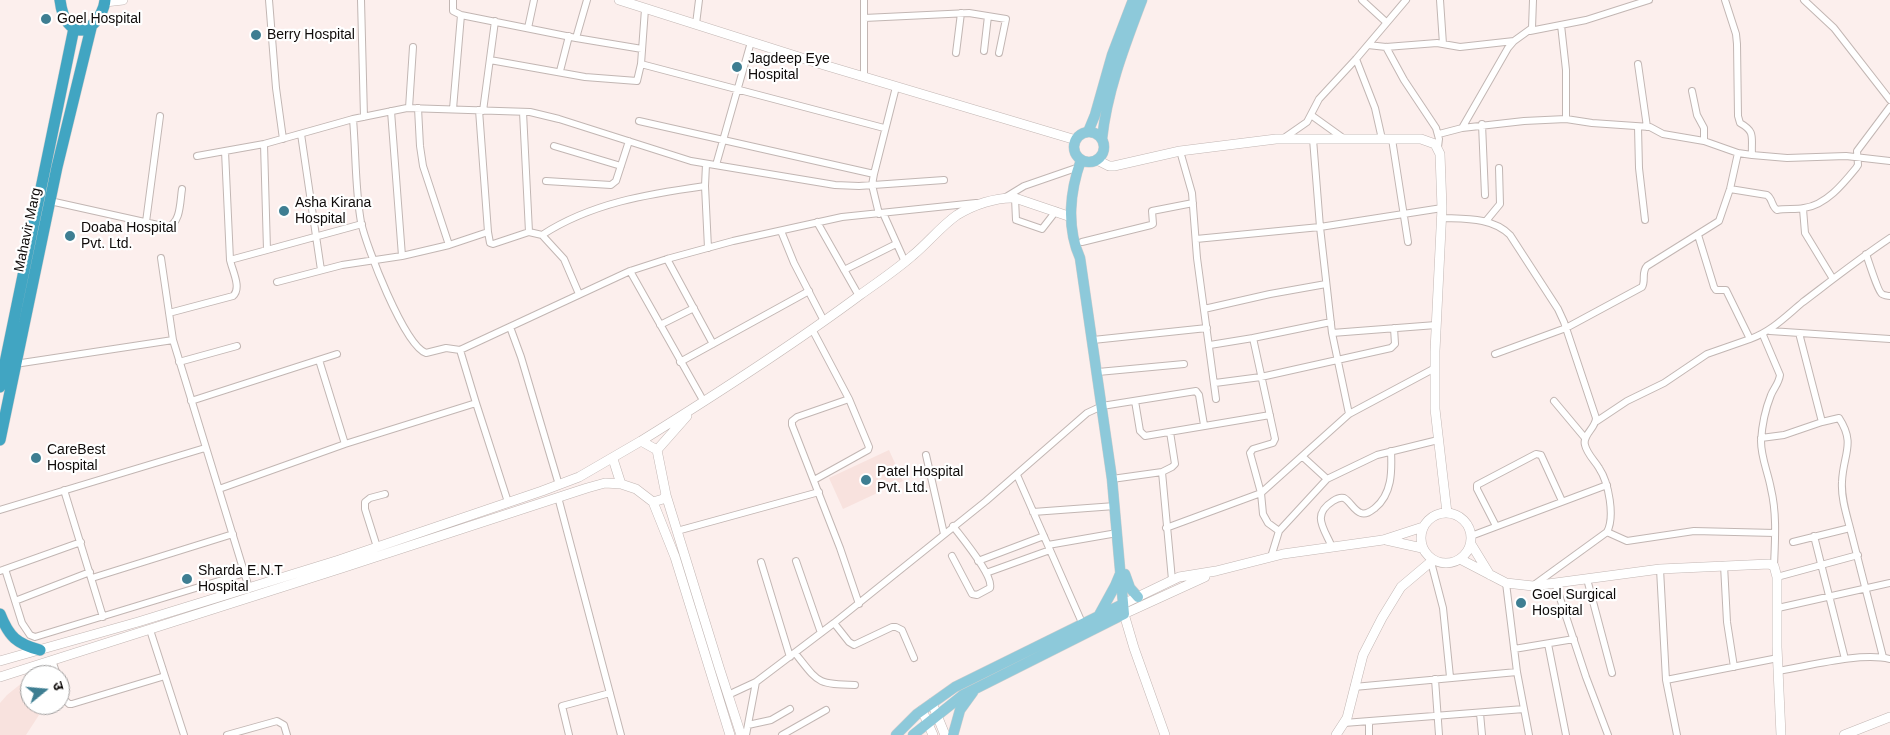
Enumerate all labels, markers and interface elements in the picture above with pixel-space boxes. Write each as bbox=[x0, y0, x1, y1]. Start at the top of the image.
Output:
place label: Goel Hospital bbox=[57, 11, 141, 27]
marker: Goel Hospital bbox=[39, 12, 53, 26]
place label: Berry Hospital bbox=[267, 27, 355, 43]
marker: Berry Hospital bbox=[249, 28, 263, 42]
place label: Jagdeep Eye Hospital bbox=[748, 51, 830, 84]
marker: Jagdeep Eye Hospital bbox=[730, 60, 744, 74]
street label: Mahavir Marg bbox=[11, 186, 45, 274]
place label: Asha Kirana Hospital bbox=[295, 195, 371, 228]
marker: Asha Kirana Hospital bbox=[277, 204, 291, 218]
place label: Doaba Hospital Pvt. Ltd. bbox=[81, 220, 177, 252]
marker: Doaba Hospital Pvt. Ltd. bbox=[63, 229, 77, 243]
place label: CareBest Hospital bbox=[47, 442, 105, 474]
marker: CareBest Hospital bbox=[29, 451, 43, 465]
place label: Patel Hospital Pvt. Ltd. bbox=[877, 464, 963, 497]
marker: Patel Hospital Pvt. Ltd. bbox=[859, 473, 873, 487]
place label: Sharda E.N.T Hospital bbox=[198, 563, 283, 596]
marker: Sharda E.N.T Hospital bbox=[180, 572, 194, 586]
place label: Goel Surgical Hospital bbox=[1532, 587, 1616, 620]
marker: Goel Surgical Hospital bbox=[1514, 596, 1528, 610]
north arrow bbox=[20, 665, 70, 715]
text: उ bbox=[50, 680, 67, 692]

